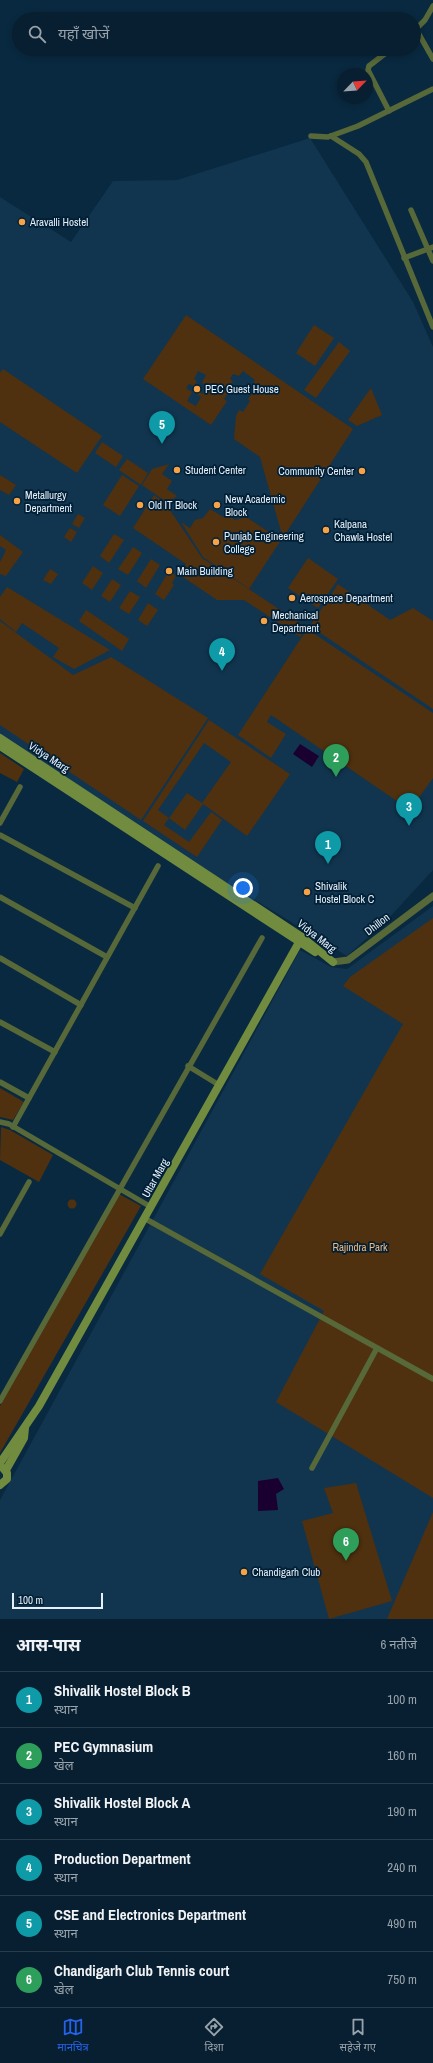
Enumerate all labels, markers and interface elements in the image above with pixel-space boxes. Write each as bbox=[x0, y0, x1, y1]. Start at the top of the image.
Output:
search box bbox=[12, 12, 421, 56]
icon: search bbox=[26, 23, 48, 45]
text: यहाँ खोजें bbox=[58, 23, 109, 44]
north arrow bbox=[337, 68, 373, 104]
place label: Aravalli Hostel bbox=[29, 215, 88, 229]
marker: Aravalli Hostel bbox=[17, 217, 27, 227]
place label: PEC Guest House bbox=[205, 382, 279, 396]
marker: PEC Guest House bbox=[192, 384, 202, 394]
pin: 5 bbox=[149, 411, 175, 444]
place label: Student Center bbox=[185, 463, 246, 477]
place label: Community Center bbox=[278, 464, 354, 478]
marker: Student Center bbox=[172, 465, 182, 475]
marker: Community Center bbox=[357, 466, 367, 476]
place label: Metallurgy Department bbox=[25, 488, 73, 515]
place label: New Academic Block bbox=[225, 492, 286, 519]
marker: Metallurgy Department bbox=[12, 496, 22, 506]
place label: Old IT Block bbox=[148, 498, 197, 512]
marker: Old IT Block bbox=[135, 500, 145, 510]
marker: New Academic Block bbox=[212, 500, 222, 510]
place label: Kalpana Chawla Hostel bbox=[334, 517, 392, 544]
marker: Kalpana Chawla Hostel bbox=[321, 525, 331, 535]
place label: Punjab Engineering College bbox=[224, 529, 304, 556]
marker: Punjab Engineering College bbox=[211, 537, 221, 547]
place label: Main Building bbox=[177, 564, 233, 578]
marker: Main Building bbox=[164, 566, 174, 576]
place label: Aerospace Department bbox=[299, 591, 393, 605]
marker: Aerospace Department bbox=[287, 593, 297, 603]
place label: Mechanical Department bbox=[272, 608, 320, 635]
marker: Mechanical Department bbox=[259, 616, 269, 626]
pin: 4 bbox=[209, 638, 235, 671]
street label: Vidya Marg bbox=[26, 739, 72, 775]
pin: 2 bbox=[323, 744, 349, 777]
pin: 3 bbox=[396, 793, 422, 826]
pin: 1 bbox=[315, 831, 341, 864]
your location bbox=[233, 878, 253, 898]
place label: Shivalik Hostel Block C bbox=[315, 879, 375, 906]
marker: Shivalik Hostel Block C bbox=[302, 887, 312, 897]
street label: Dhillon bbox=[362, 910, 392, 938]
street label: Vidya Marg bbox=[295, 916, 339, 956]
street label: Uttar Marg bbox=[139, 1156, 171, 1200]
park label: Rajindra Park bbox=[332, 1240, 388, 1254]
pin: 6 bbox=[333, 1528, 359, 1561]
place label: Chandigarh Club bbox=[252, 1565, 320, 1579]
marker: Chandigarh Club bbox=[239, 1567, 249, 1577]
scale bar bbox=[12, 1591, 103, 1610]
text: 100 m bbox=[18, 1593, 43, 1607]
text: आस-पास bbox=[16, 1633, 81, 1656]
text: 6 नतीजे bbox=[380, 1636, 417, 1653]
text: Shivalik Hostel Block B bbox=[54, 1680, 191, 1701]
text: 1 bbox=[26, 1691, 32, 1708]
text: 100 m bbox=[387, 1691, 417, 1708]
text: स्थान bbox=[54, 1701, 78, 1718]
text: PEC Gymnasium bbox=[54, 1736, 153, 1757]
text: 2 bbox=[26, 1747, 32, 1764]
text: 160 m bbox=[387, 1747, 417, 1764]
text: खेल bbox=[54, 1757, 73, 1774]
text: Shivalik Hostel Block A bbox=[54, 1792, 190, 1813]
text: 3 bbox=[26, 1803, 32, 1820]
text: 190 m bbox=[387, 1803, 417, 1820]
text: स्थान bbox=[54, 1813, 78, 1830]
text: Production Department bbox=[54, 1848, 191, 1869]
text: 4 bbox=[26, 1859, 32, 1876]
text: 240 m bbox=[387, 1859, 417, 1876]
text: स्थान bbox=[54, 1869, 78, 1886]
text: CSE and Electronics Department bbox=[54, 1904, 246, 1925]
text: 5 bbox=[26, 1915, 32, 1932]
text: 490 m bbox=[387, 1915, 417, 1932]
text: स्थान bbox=[54, 1925, 78, 1942]
text: Chandigarh Club Tennis court bbox=[54, 1960, 229, 1981]
text: 6 bbox=[26, 1971, 32, 1988]
text: 750 m bbox=[387, 1971, 417, 1988]
text: खेल bbox=[54, 1981, 73, 1998]
tab: मानचित्र bbox=[57, 2016, 89, 2055]
tab: दिशा bbox=[203, 2016, 225, 2055]
tab: सहेजे गए bbox=[340, 2016, 376, 2055]

